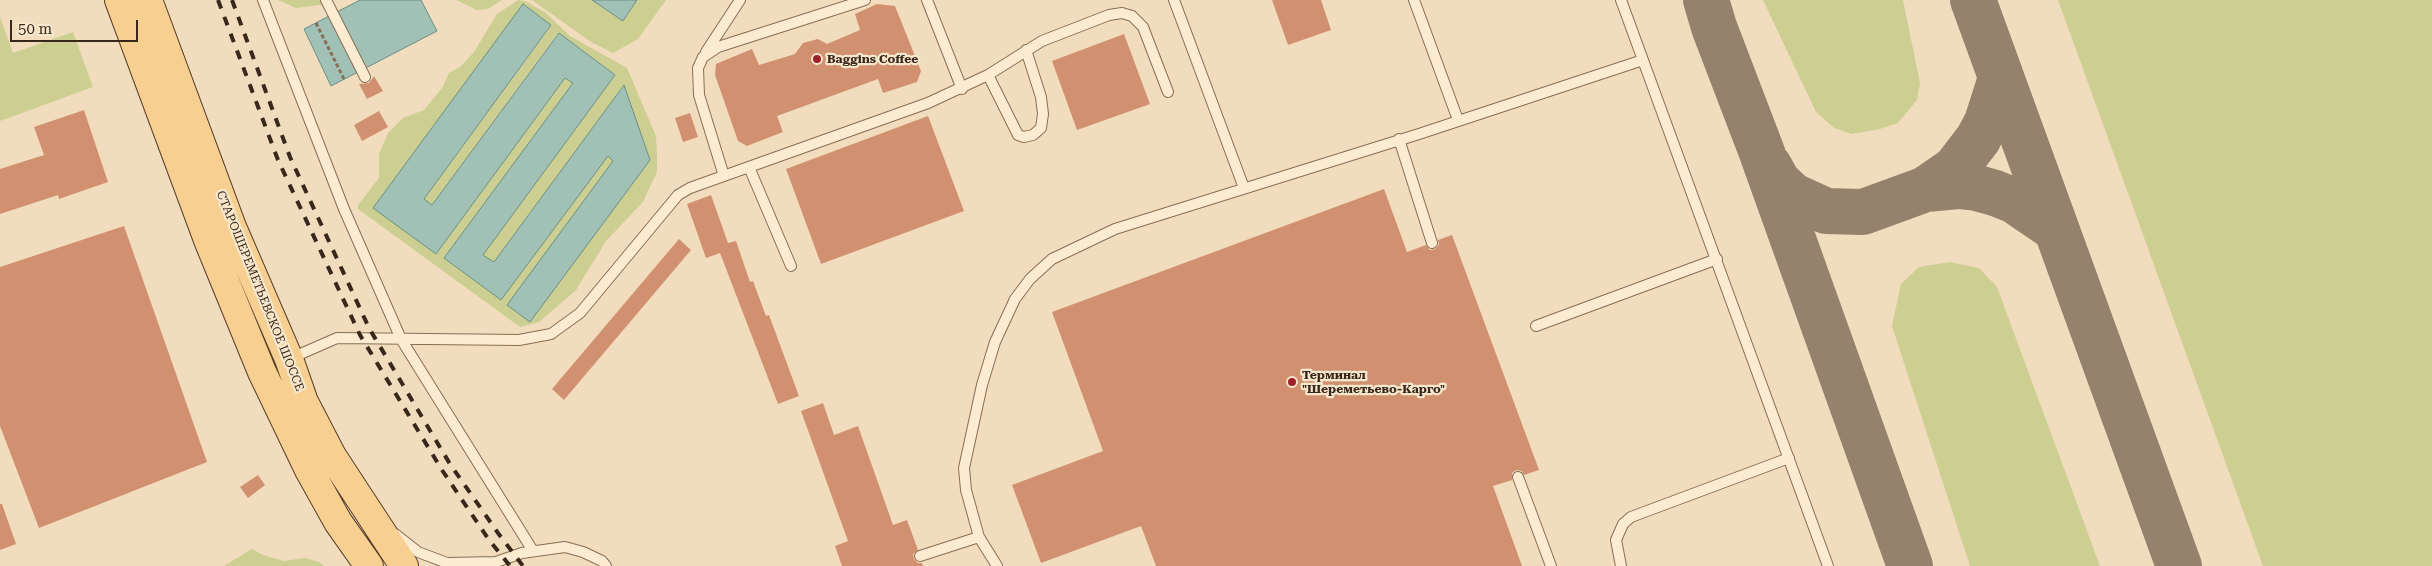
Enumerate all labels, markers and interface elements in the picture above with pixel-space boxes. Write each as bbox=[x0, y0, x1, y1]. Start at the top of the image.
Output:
scale bar bbox=[12, 10, 140, 42]
text: 50 m bbox=[18, 20, 52, 38]
place label: Baggins Coffee bbox=[827, 52, 918, 66]
marker: Baggins Coffee bbox=[811, 53, 823, 65]
street label: СТАРОШЕРЕМЕТЬЕВСКОЕ ШОССЕ bbox=[213, 189, 307, 393]
place label: Терминал "Шереметьево-Карго" bbox=[1302, 368, 1445, 396]
marker: Терминал "Шереметьево-Карго" bbox=[1286, 376, 1298, 388]

